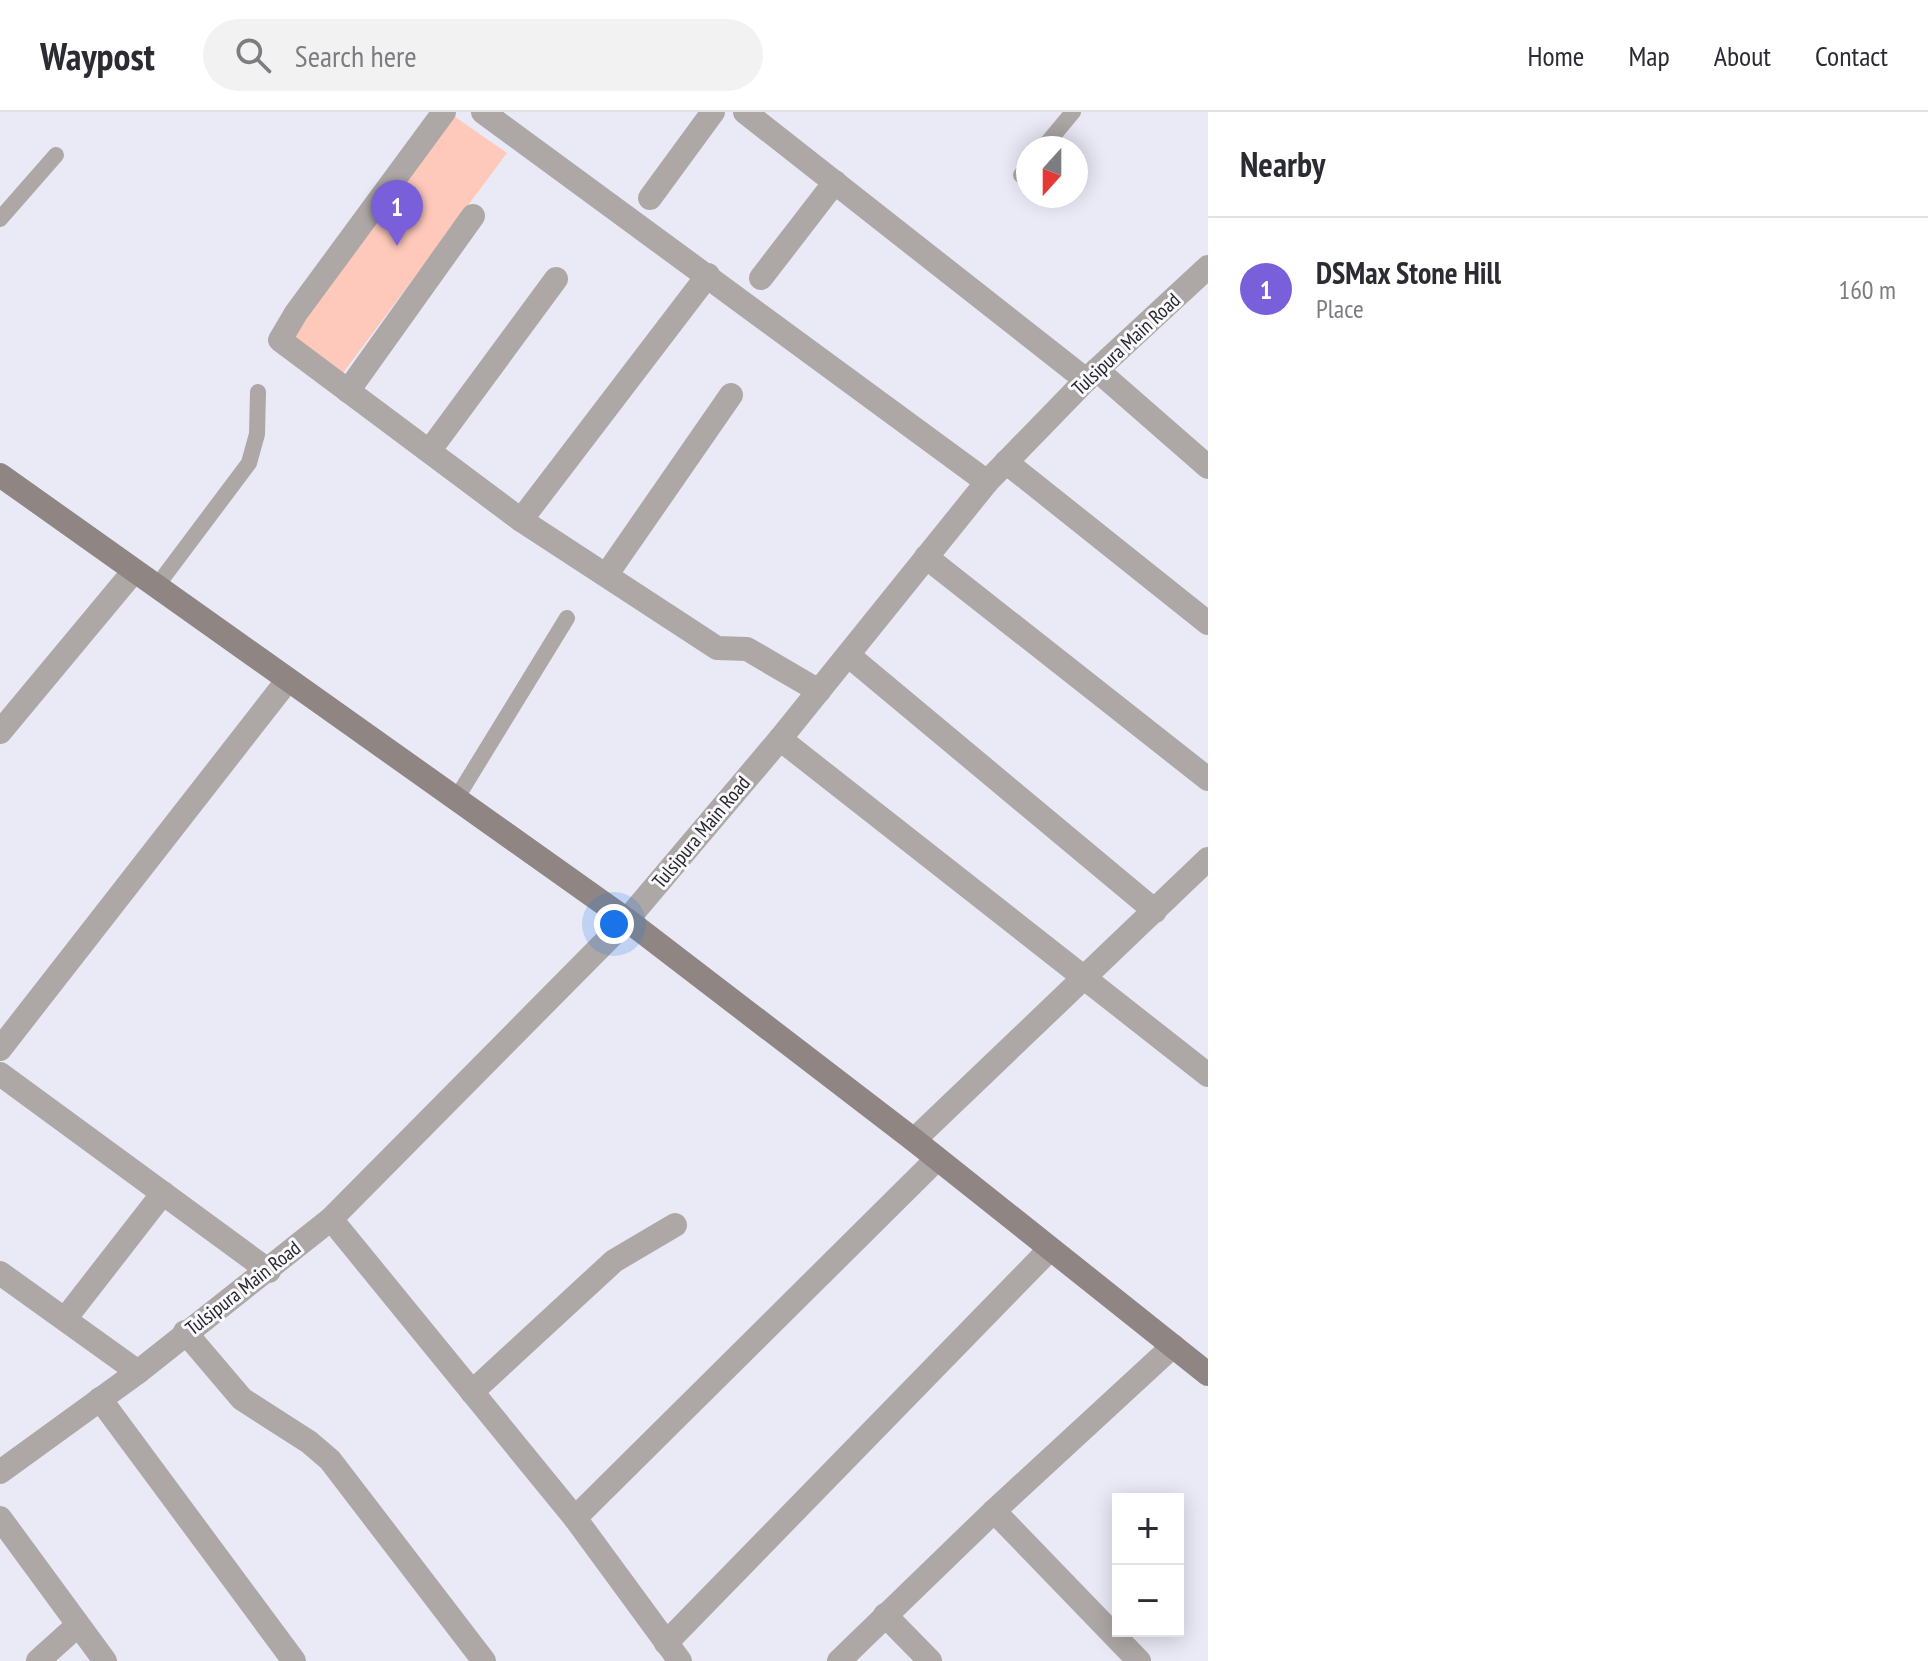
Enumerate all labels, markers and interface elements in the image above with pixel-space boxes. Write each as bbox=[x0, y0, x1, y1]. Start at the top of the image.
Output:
search box bbox=[203, 19, 763, 91]
text: Waypost bbox=[40, 31, 155, 80]
icon: search bbox=[231, 33, 275, 77]
text: Search here bbox=[295, 36, 417, 75]
text: Home bbox=[1528, 37, 1584, 74]
text: Map bbox=[1628, 37, 1670, 74]
text: About bbox=[1714, 37, 1771, 74]
text: Contact bbox=[1815, 37, 1888, 74]
north arrow bbox=[1016, 136, 1088, 208]
text: Nearby bbox=[1240, 142, 1325, 186]
pin: 1 bbox=[371, 180, 423, 246]
text: DSMax Stone Hill bbox=[1316, 253, 1501, 292]
text: 1 bbox=[1260, 273, 1272, 306]
text: 160 m bbox=[1838, 273, 1896, 306]
street label: Tulsipura Main Road bbox=[1066, 287, 1186, 401]
text: Place bbox=[1316, 292, 1364, 325]
street label: Tulsipura Main Road bbox=[646, 770, 756, 894]
your location bbox=[594, 904, 634, 944]
street label: Tulsipura Main Road bbox=[180, 1235, 306, 1341]
map controls bbox=[1112, 1493, 1184, 1637]
button: + bbox=[1112, 1493, 1184, 1565]
button: − bbox=[1112, 1565, 1184, 1637]

